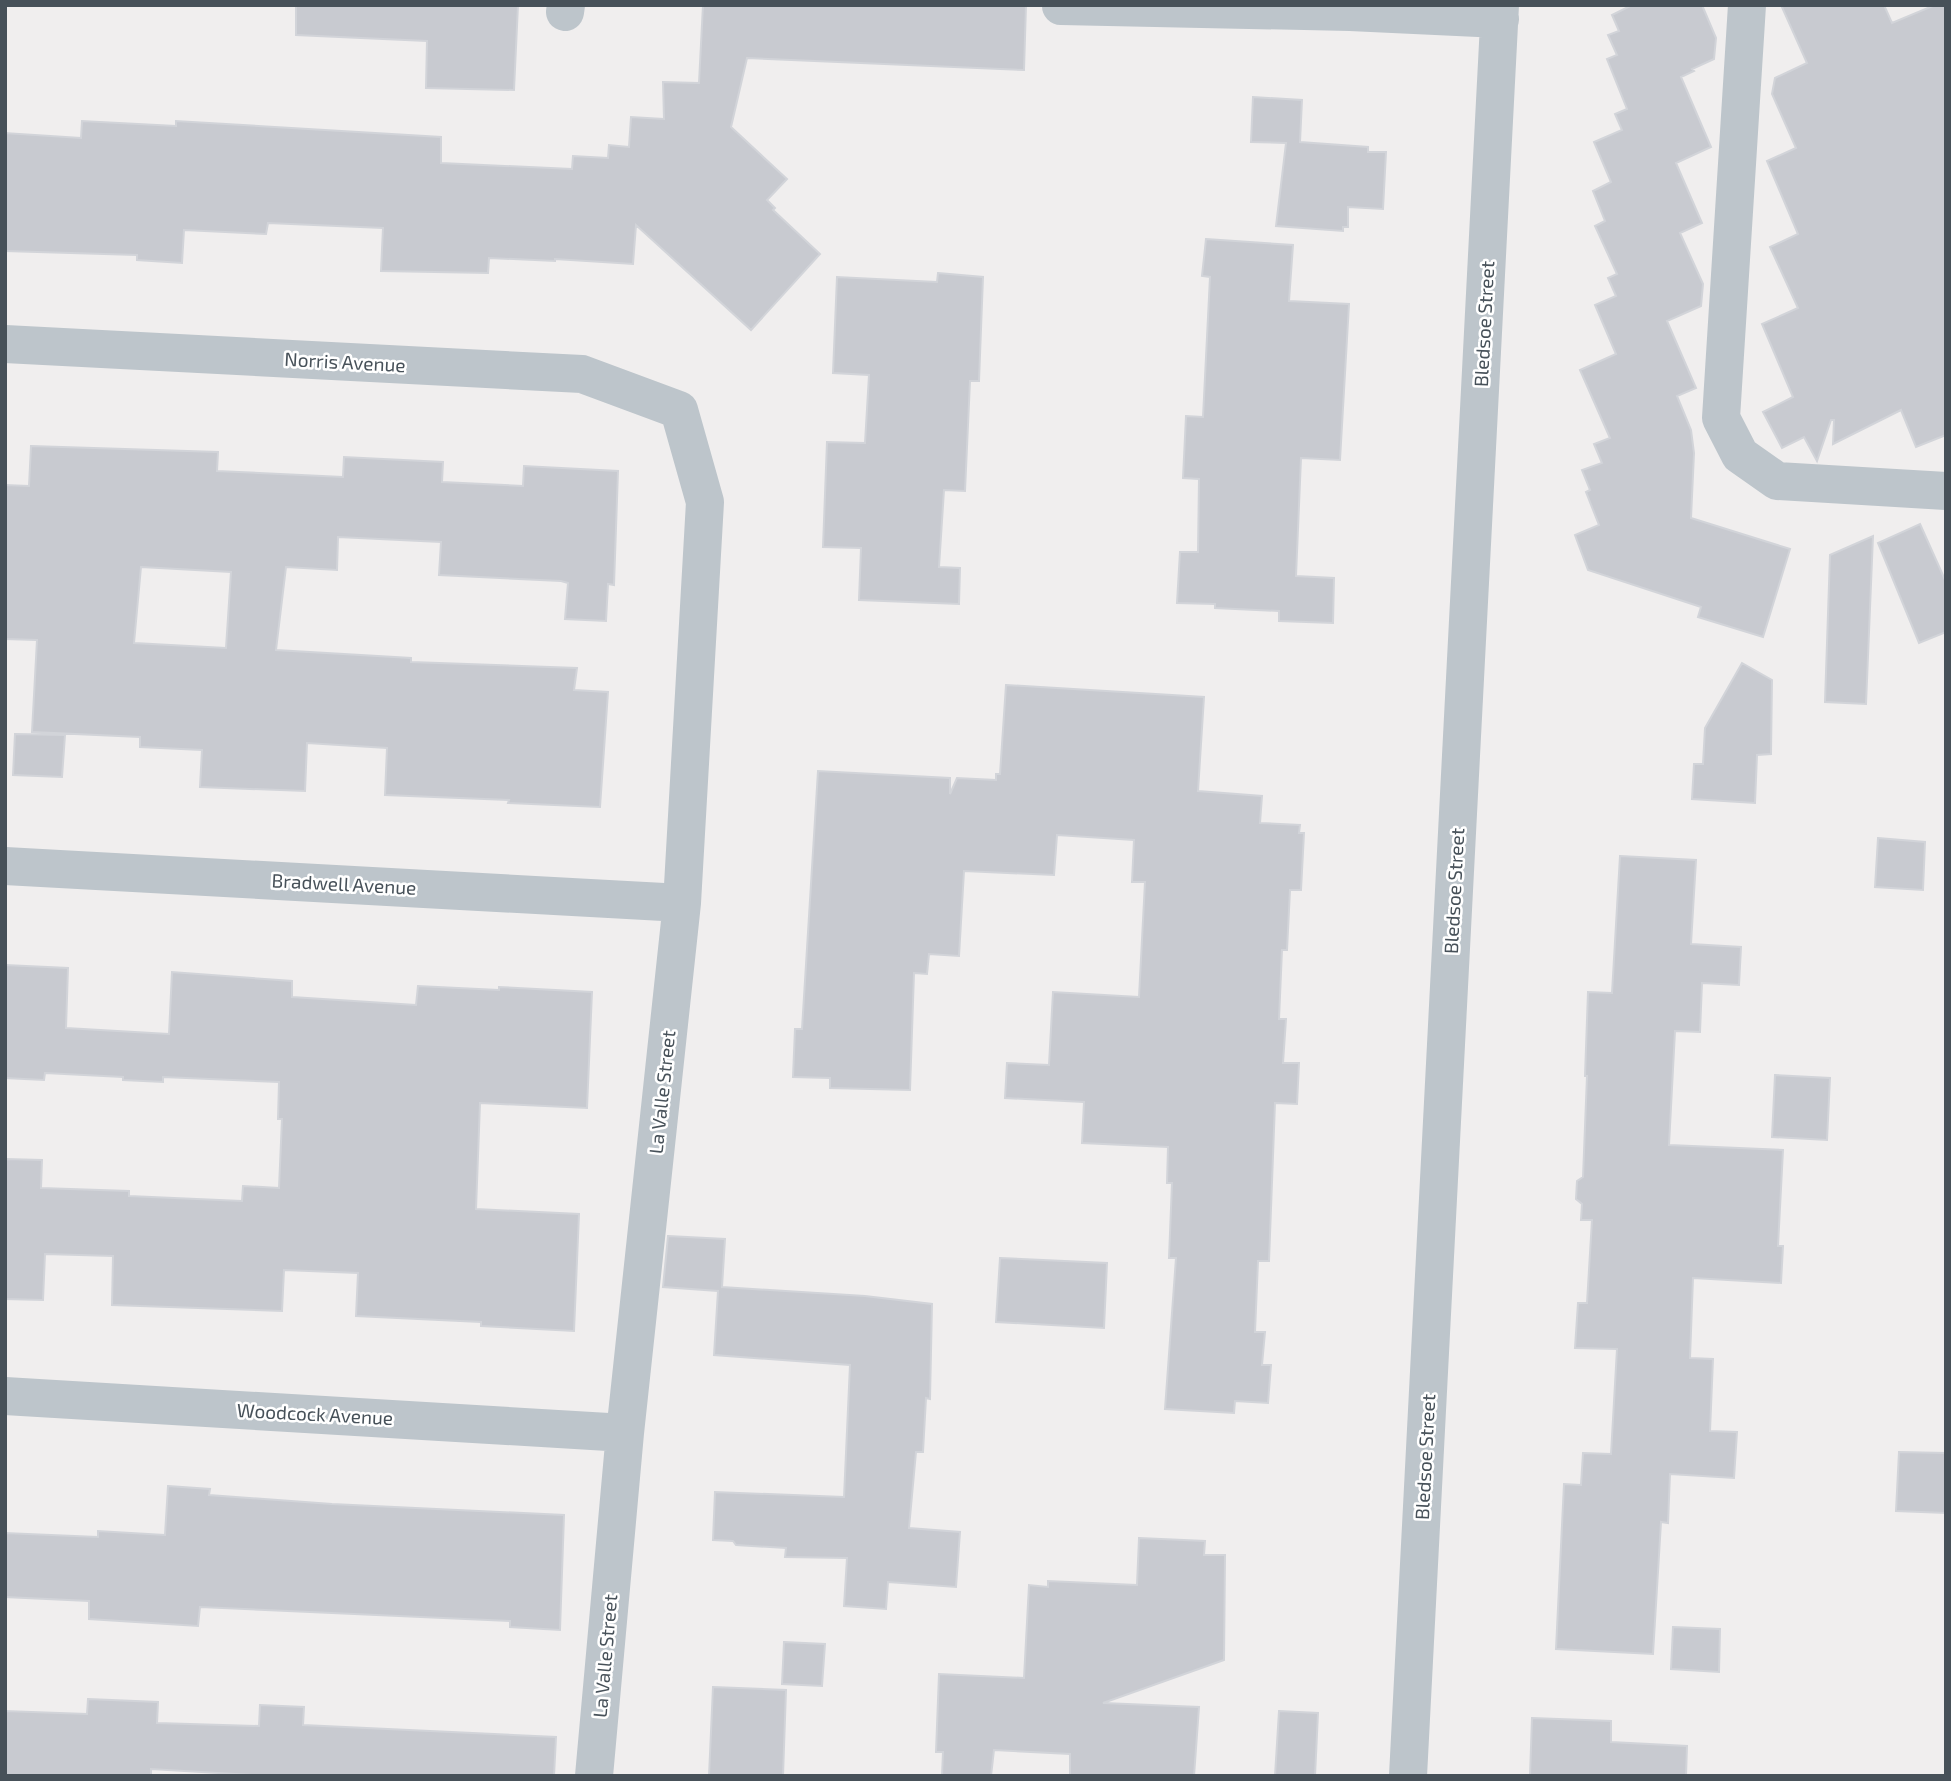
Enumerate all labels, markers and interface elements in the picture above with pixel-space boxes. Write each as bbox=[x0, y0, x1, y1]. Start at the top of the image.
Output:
street label: Bledsoe Street bbox=[1469, 260, 1498, 388]
street label: Norris Avenue bbox=[284, 347, 406, 376]
street label: Bledsoe Street bbox=[1439, 827, 1468, 955]
street label: Bradwell Avenue bbox=[271, 868, 417, 899]
street label: La Valle Street bbox=[644, 1029, 679, 1155]
street label: Bledsoe Street bbox=[1410, 1393, 1439, 1521]
street label: Woodcock Avenue bbox=[236, 1398, 394, 1429]
street label: La Valle Street bbox=[588, 1593, 621, 1719]

